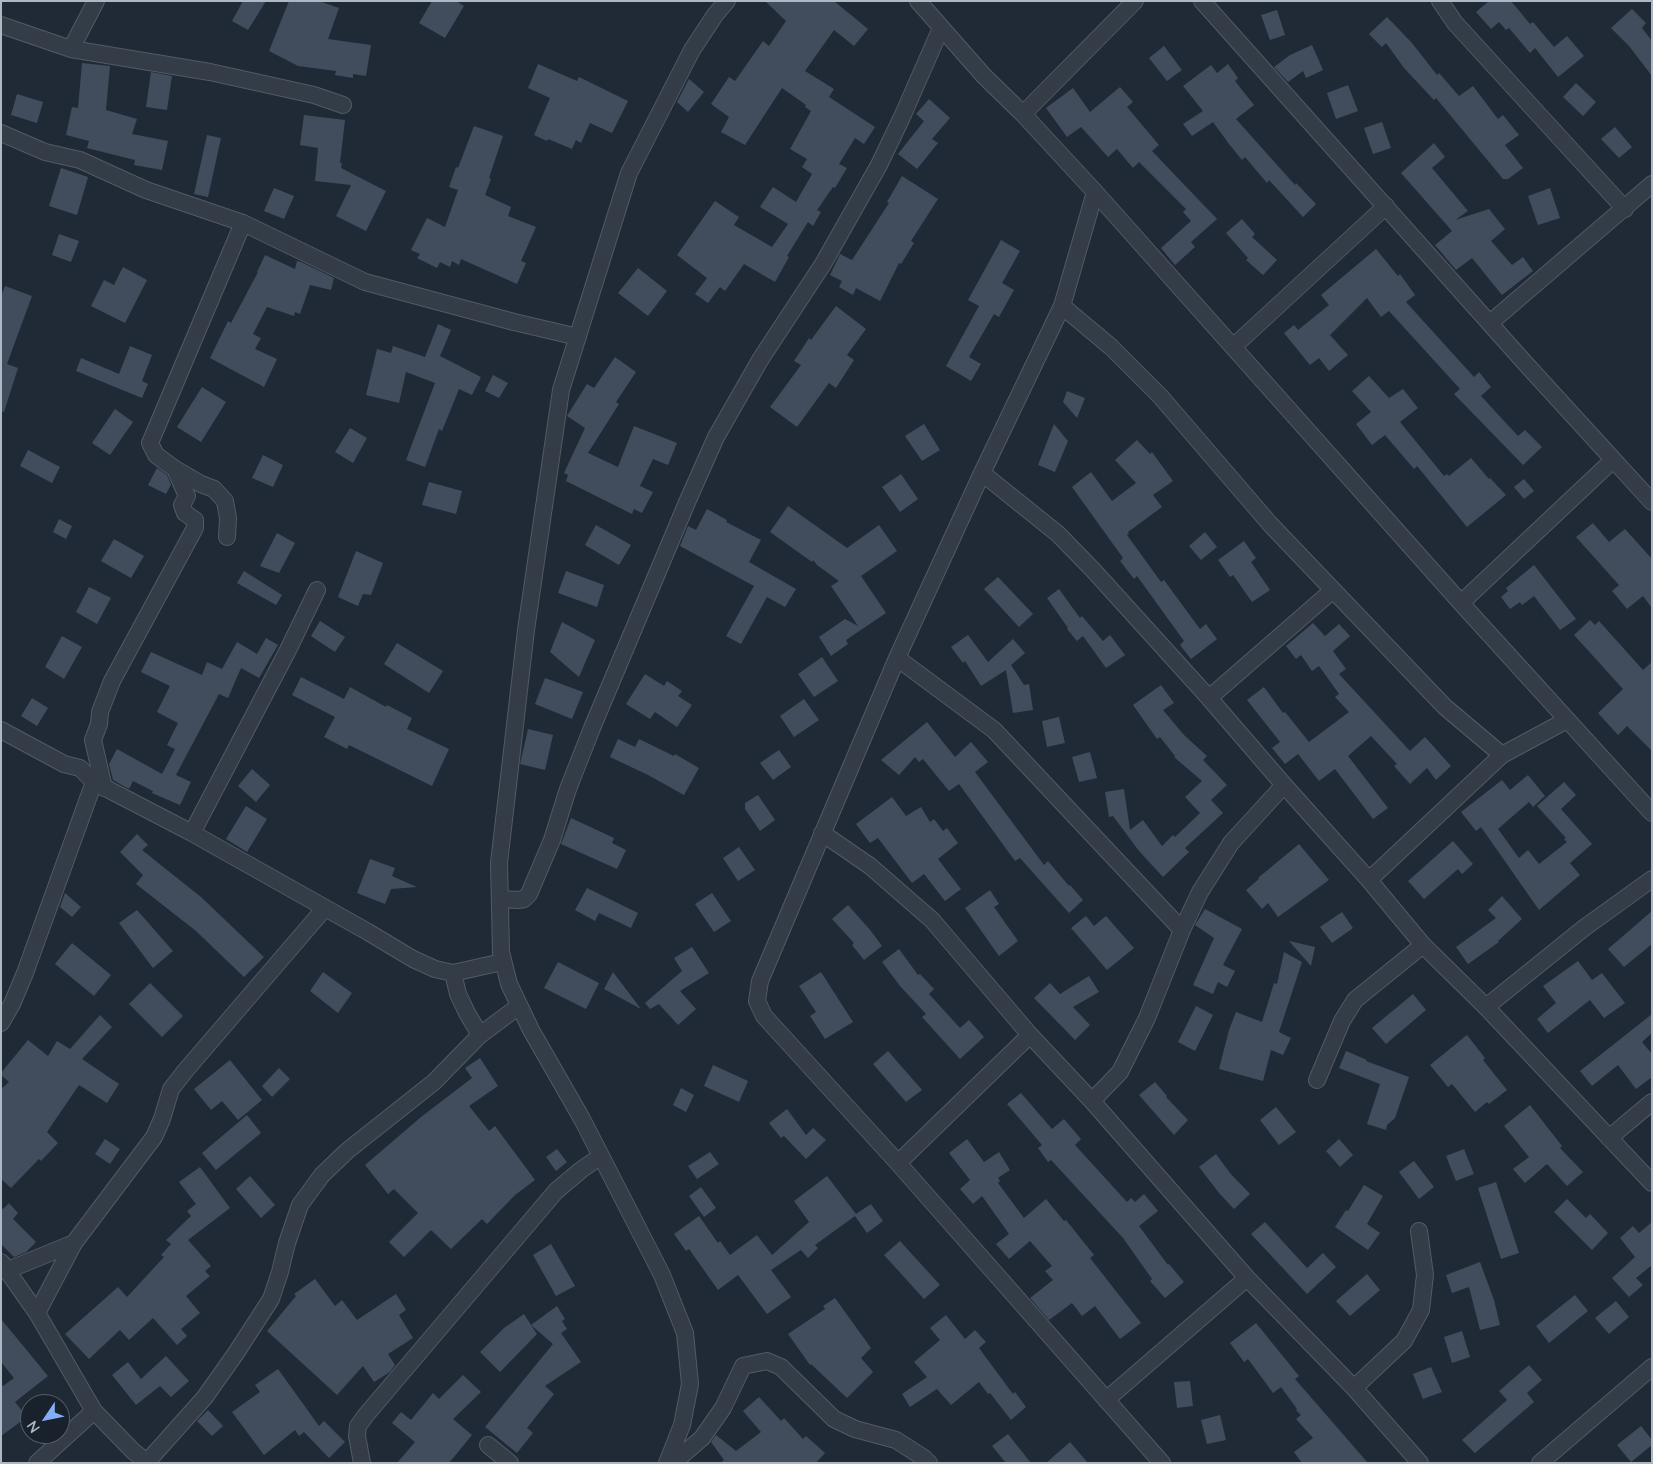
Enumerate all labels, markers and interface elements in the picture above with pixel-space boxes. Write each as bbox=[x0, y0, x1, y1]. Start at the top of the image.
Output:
north arrow bbox=[20, 1394, 70, 1444]
text: N bbox=[23, 1418, 43, 1436]

